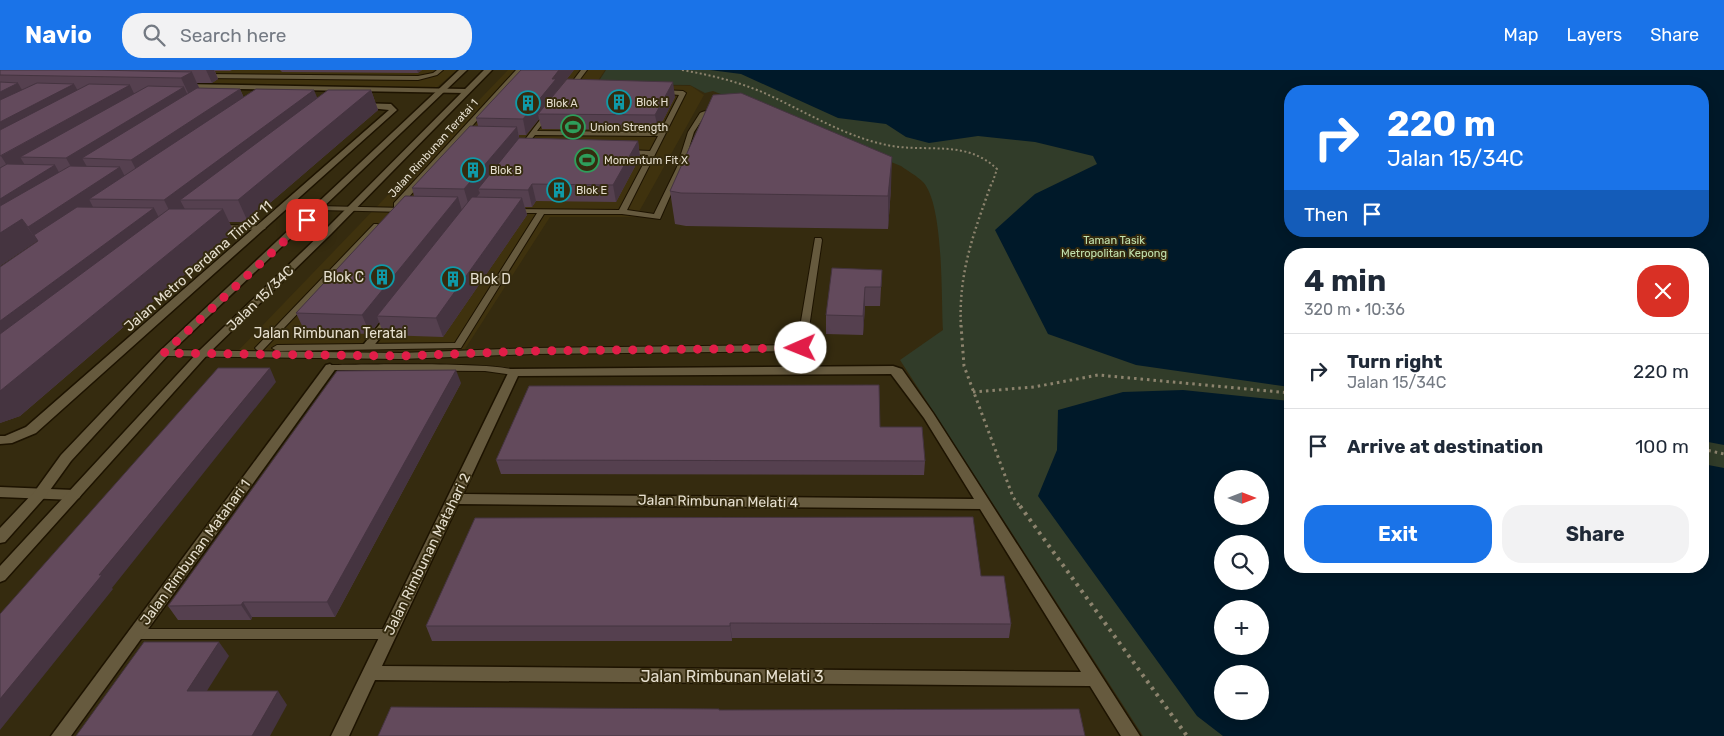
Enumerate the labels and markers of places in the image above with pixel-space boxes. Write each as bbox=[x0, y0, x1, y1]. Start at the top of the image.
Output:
building icon: Blok H bbox=[606, 89, 632, 115]
building icon: Blok A bbox=[515, 90, 541, 116]
place label: Blok H bbox=[636, 96, 668, 109]
place label: Blok A bbox=[546, 97, 578, 110]
sports icon: Union Strength bbox=[560, 114, 586, 140]
place label: Union Strength bbox=[590, 121, 668, 134]
sports icon: Momentum Fit X bbox=[574, 147, 600, 173]
place label: Momentum Fit X bbox=[604, 154, 688, 167]
building icon: Blok B bbox=[460, 157, 486, 183]
place label: Blok B bbox=[490, 164, 522, 177]
building icon: Blok E bbox=[546, 177, 572, 203]
place label: Blok E bbox=[576, 184, 608, 197]
pin bbox=[286, 199, 328, 241]
building icon: Blok C bbox=[369, 264, 395, 290]
building icon: Blok D bbox=[440, 266, 466, 292]
place label: Blok C bbox=[323, 269, 364, 286]
place label: Blok D bbox=[470, 271, 511, 288]

